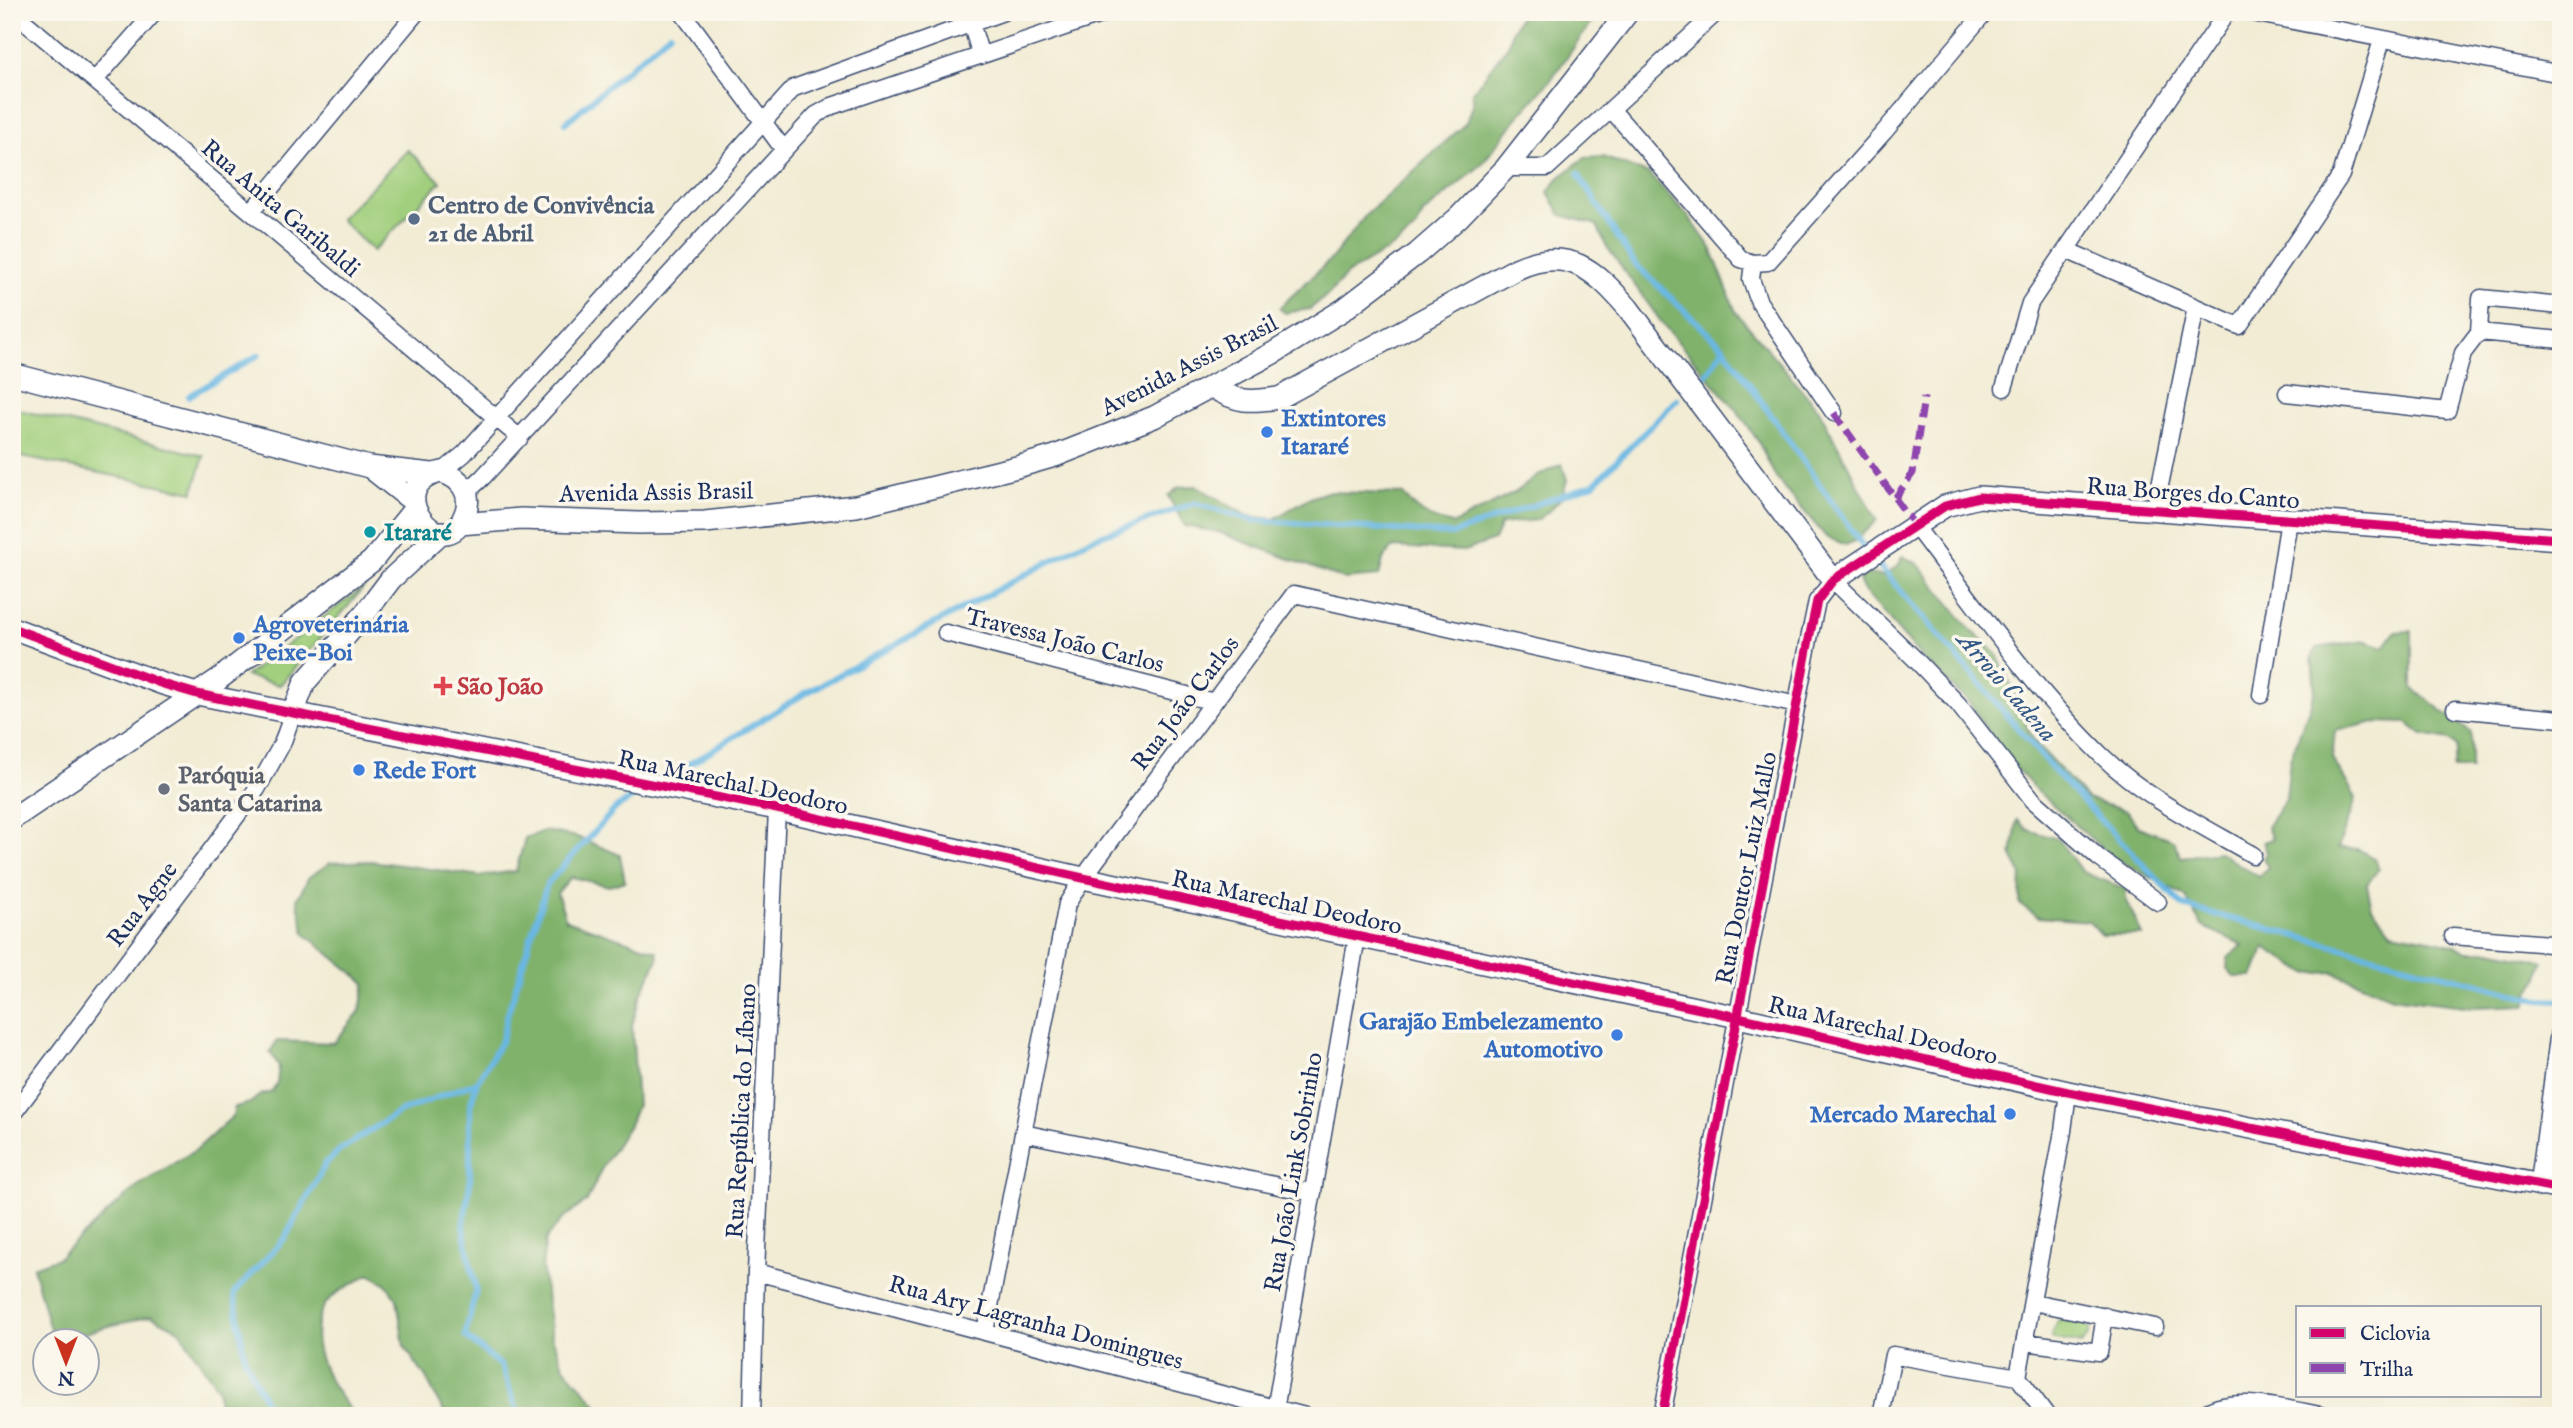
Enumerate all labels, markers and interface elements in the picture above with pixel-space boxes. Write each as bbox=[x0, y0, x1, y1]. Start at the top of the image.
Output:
street label: Rua Anita Garibaldi bbox=[194, 133, 366, 285]
place label: Centro de Convivência 21 de Abril bbox=[428, 191, 655, 250]
marker: Centro de Convivência 21 de Abril bbox=[406, 211, 422, 227]
street label: Avenida Assis Brasil bbox=[1095, 308, 1284, 425]
place label: Extintores Itararé bbox=[1281, 404, 1387, 463]
marker: Extintores Itararé bbox=[1259, 424, 1275, 440]
street label: Rua Borges do Canto bbox=[2085, 472, 2301, 517]
street label: Avenida Assis Brasil bbox=[558, 476, 754, 511]
place label: Itararé bbox=[384, 518, 452, 549]
marker: Itararé bbox=[362, 524, 378, 540]
street label: Travessa João Carlos bbox=[962, 602, 1167, 681]
place label: Agroveterinária Peixe-Boi bbox=[252, 610, 409, 669]
water label: Arroio Cadena bbox=[1948, 622, 2064, 749]
marker: Agroveterinária Peixe-Boi bbox=[231, 630, 247, 646]
street label: Rua João Carlos bbox=[1125, 630, 1247, 778]
place label: São João bbox=[457, 672, 543, 703]
marker: São João bbox=[435, 678, 451, 694]
street label: Rua Marechal Deodoro bbox=[615, 744, 851, 823]
street label: Rua Doutor Luiz Mallo bbox=[1710, 749, 1785, 988]
place label: Rede Fort bbox=[373, 756, 477, 787]
place label: Paróquia Santa Catarina bbox=[178, 761, 322, 820]
marker: Rede Fort bbox=[351, 762, 367, 778]
marker: Paróquia Santa Catarina bbox=[156, 781, 172, 797]
street label: Rua Agne bbox=[101, 856, 185, 954]
street label: Rua Marechal Deodoro bbox=[1169, 864, 1405, 943]
street label: Rua República do Líbano bbox=[720, 983, 765, 1239]
street label: Rua Marechal Deodoro bbox=[1765, 990, 2001, 1073]
place label: Garajão Embelezamento Automotivo bbox=[1359, 1007, 1603, 1066]
marker: Garajão Embelezamento Automotivo bbox=[1609, 1027, 1625, 1043]
street label: Rua João Link Sobrinho bbox=[1258, 1050, 1331, 1295]
place label: Mercado Marechal bbox=[1809, 1100, 1996, 1131]
marker: Mercado Marechal bbox=[2002, 1106, 2018, 1122]
street label: Rua Ary Lagranha Domingues bbox=[885, 1269, 1186, 1378]
legend bbox=[2296, 1306, 2542, 1396]
text: Ciclovia bbox=[2360, 1321, 2431, 1348]
north arrow bbox=[32, 1326, 102, 1396]
text: Trilha bbox=[2360, 1357, 2414, 1384]
text: N bbox=[57, 1365, 75, 1389]

